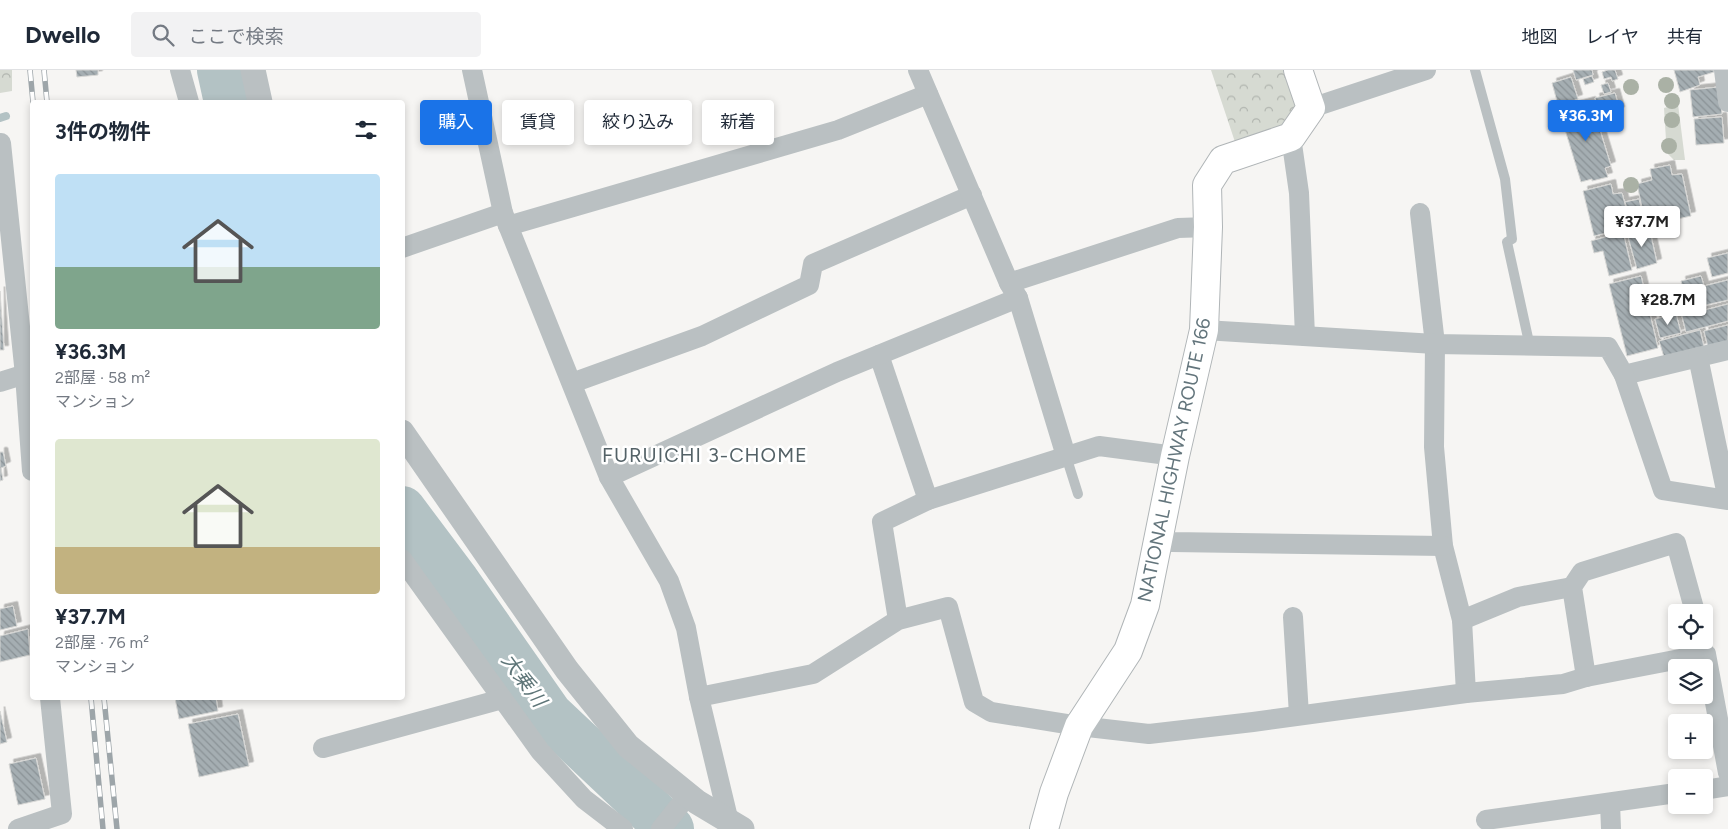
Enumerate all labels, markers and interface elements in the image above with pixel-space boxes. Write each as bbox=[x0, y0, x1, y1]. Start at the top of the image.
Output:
search box bbox=[131, 12, 481, 57]
text: Dwello bbox=[25, 20, 101, 49]
icon: search bbox=[149, 21, 177, 49]
text: ここで検索 bbox=[189, 25, 284, 48]
text: 地図 bbox=[1522, 26, 1558, 48]
text: レイヤ bbox=[1586, 26, 1639, 48]
text: 共有 bbox=[1667, 26, 1703, 48]
chip: 購入 bbox=[420, 100, 492, 145]
chip: 賃貸 bbox=[502, 100, 574, 145]
chip: 絞り込み bbox=[584, 100, 692, 145]
chip: 新着 bbox=[702, 100, 774, 145]
pin: ¥36.3M bbox=[1545, 100, 1627, 142]
text: ¥36.3M bbox=[1559, 106, 1613, 125]
icon: filters bbox=[352, 116, 380, 144]
text: 3件の物件 bbox=[55, 119, 151, 144]
icon: home bbox=[173, 206, 263, 296]
pin: ¥37.7M bbox=[1601, 206, 1683, 248]
text: ¥37.7M bbox=[1615, 212, 1669, 231]
pin: ¥28.7M bbox=[1627, 284, 1709, 326]
text: ¥28.7M bbox=[1640, 290, 1696, 309]
street label: NATIONAL HIGHWAY ROUTE 166 bbox=[1133, 315, 1215, 604]
text: ¥36.3M bbox=[55, 339, 126, 364]
text: 2部屋 · 58 m² bbox=[55, 368, 150, 387]
text: マンション bbox=[55, 392, 135, 411]
district label: FURUICHI 3-CHOME bbox=[602, 443, 808, 467]
icon: home bbox=[173, 471, 263, 561]
text: ¥37.7M bbox=[55, 604, 126, 629]
map controls bbox=[1668, 604, 1713, 814]
button: locate bbox=[1668, 604, 1713, 649]
text: 2部屋 · 76 m² bbox=[55, 633, 149, 652]
water label: 大乗川 bbox=[497, 649, 553, 713]
text: マンション bbox=[55, 657, 135, 676]
button: layers bbox=[1668, 659, 1713, 704]
button: + bbox=[1668, 714, 1713, 759]
button: − bbox=[1668, 769, 1713, 814]

